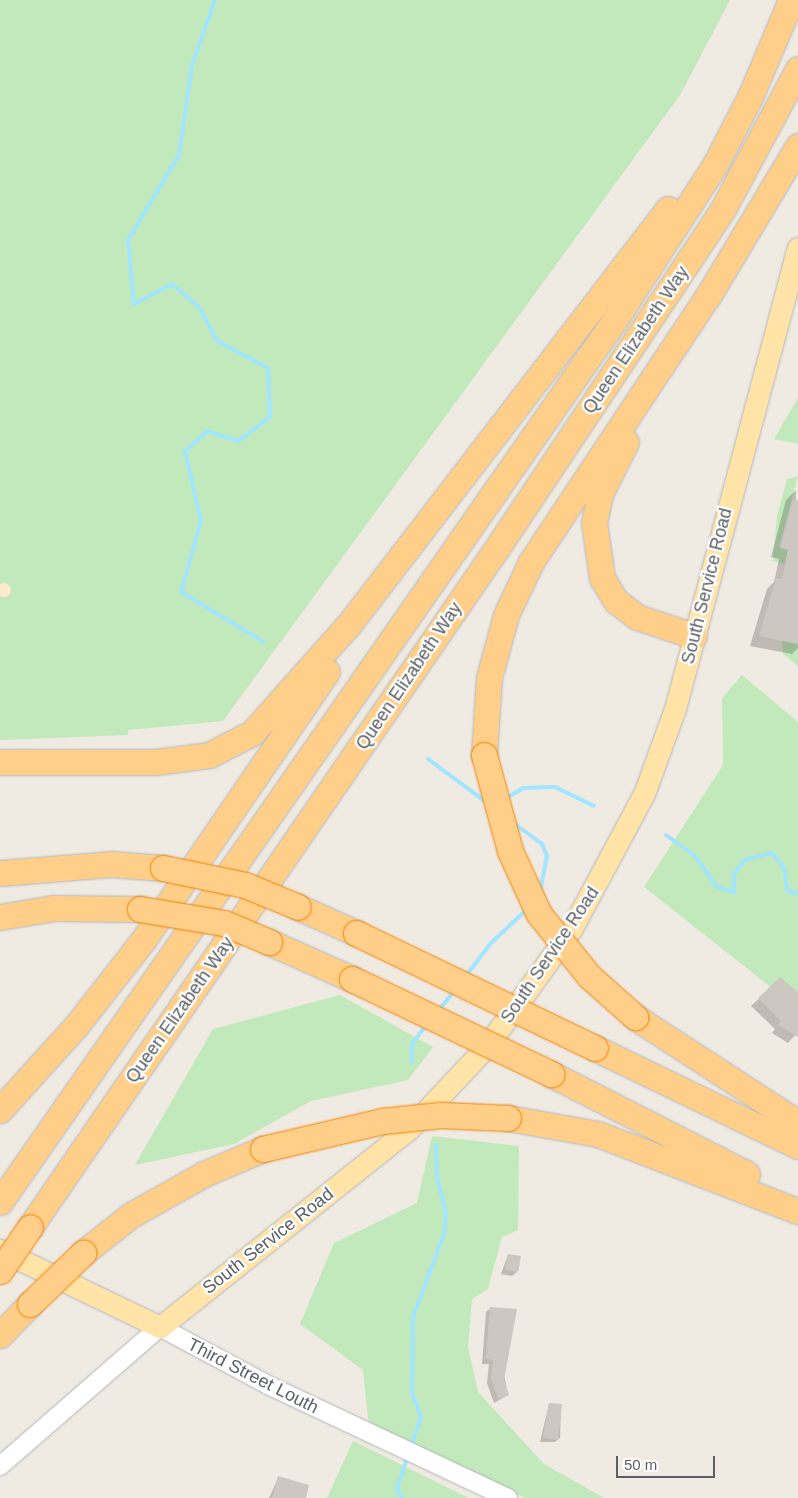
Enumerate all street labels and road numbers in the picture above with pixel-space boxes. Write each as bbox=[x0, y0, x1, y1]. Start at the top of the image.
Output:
street label: Queen Elizabeth Way bbox=[579, 262, 693, 418]
street label: South Service Road bbox=[677, 506, 737, 666]
street label: Queen Elizabeth Way bbox=[352, 598, 466, 754]
street label: South Service Road bbox=[496, 883, 604, 1027]
street label: Queen Elizabeth Way bbox=[121, 933, 239, 1087]
street label: South Service Road bbox=[198, 1183, 338, 1299]
street label: Third Street Louth bbox=[184, 1334, 322, 1418]

